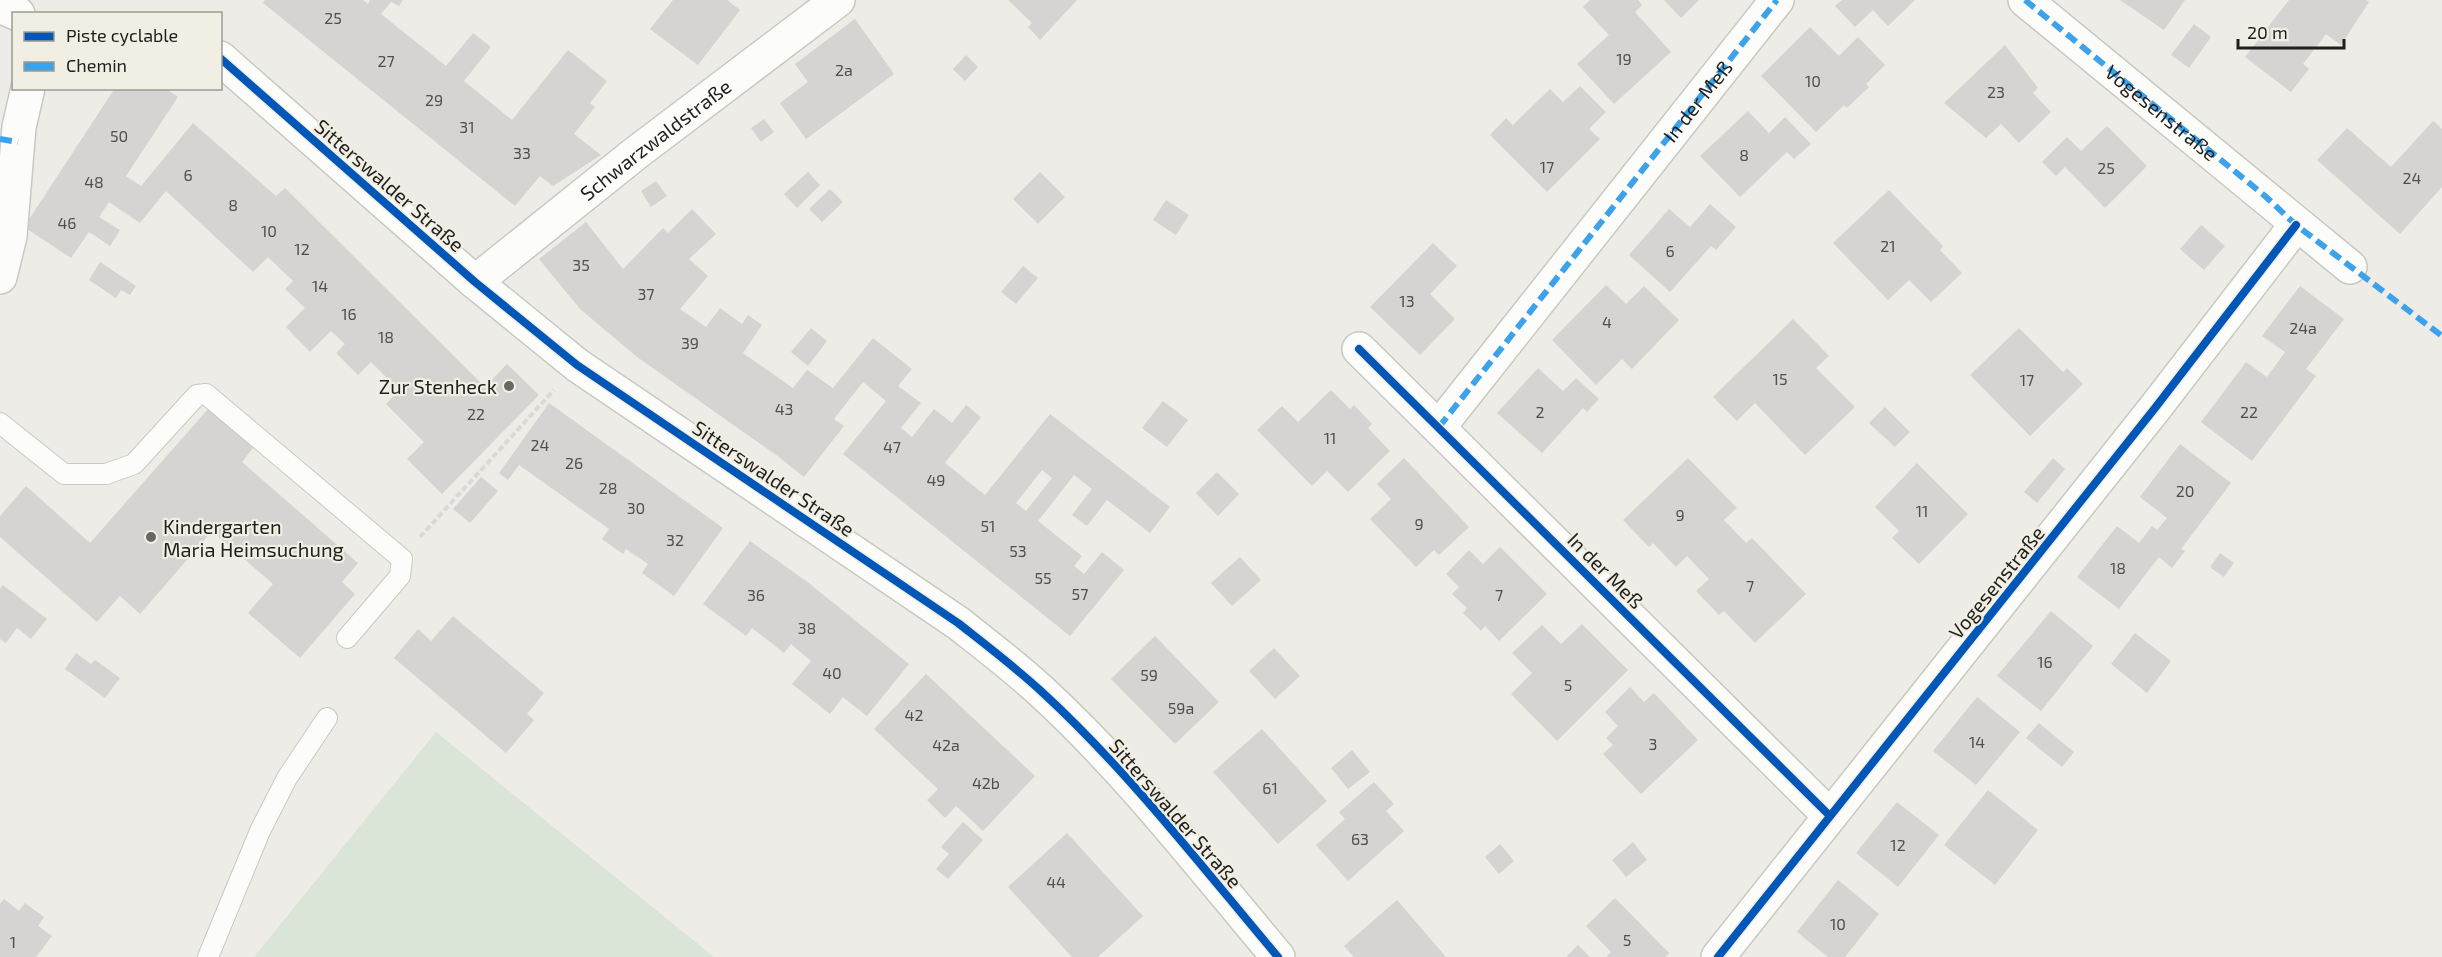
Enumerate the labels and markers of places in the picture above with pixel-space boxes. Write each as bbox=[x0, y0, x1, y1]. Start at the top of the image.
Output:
place label: Zur Stenheck bbox=[379, 374, 497, 398]
marker: Zur Stenheck bbox=[502, 379, 516, 393]
place label: Kindergarten Maria Heimsuchung bbox=[163, 514, 344, 561]
marker: Kindergarten Maria Heimsuchung bbox=[144, 530, 158, 544]

